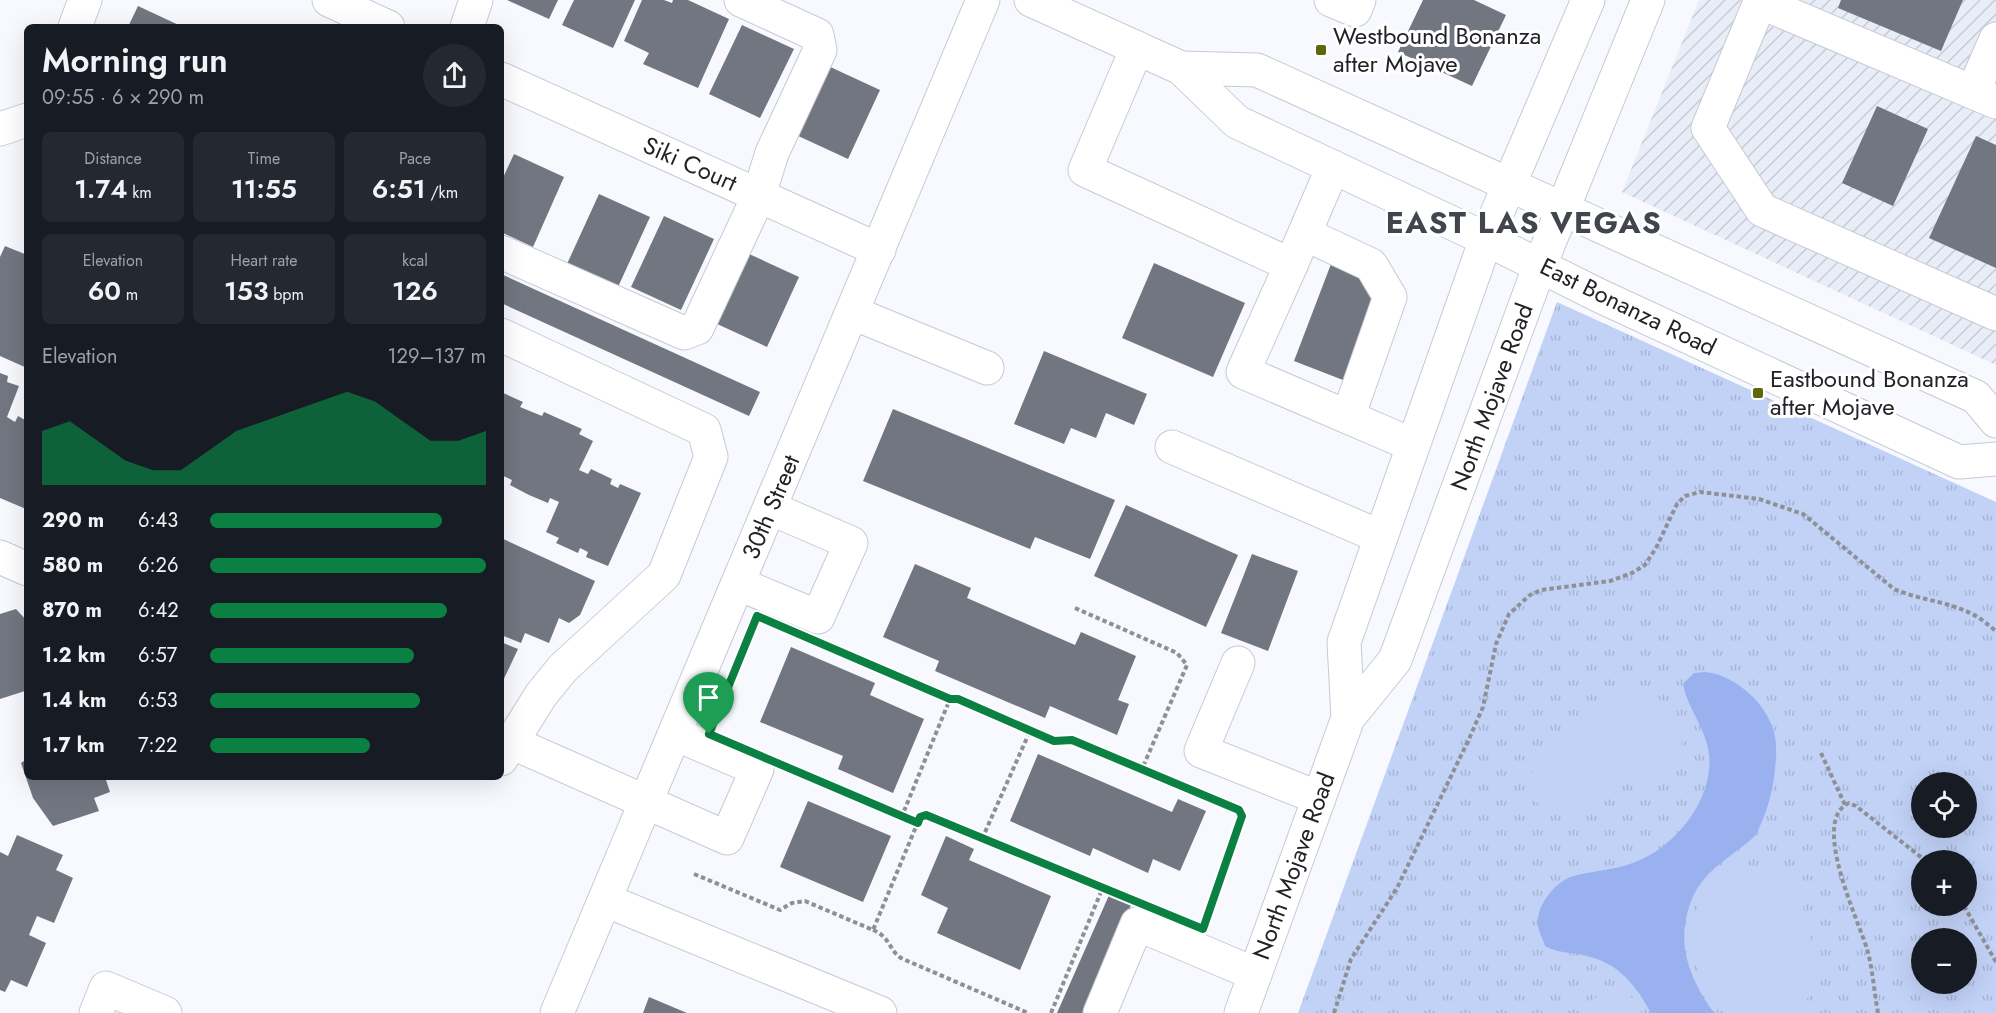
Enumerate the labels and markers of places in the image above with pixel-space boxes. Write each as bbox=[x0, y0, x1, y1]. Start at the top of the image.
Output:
place label: Westbound Bonanza after Mojave bbox=[1333, 18, 1541, 81]
marker: Westbound Bonanza after Mojave bbox=[1314, 43, 1328, 57]
place label: Eastbound Bonanza after Mojave bbox=[1770, 361, 1969, 424]
marker: Eastbound Bonanza after Mojave bbox=[1751, 386, 1765, 400]
pin bbox=[683, 672, 734, 734]

